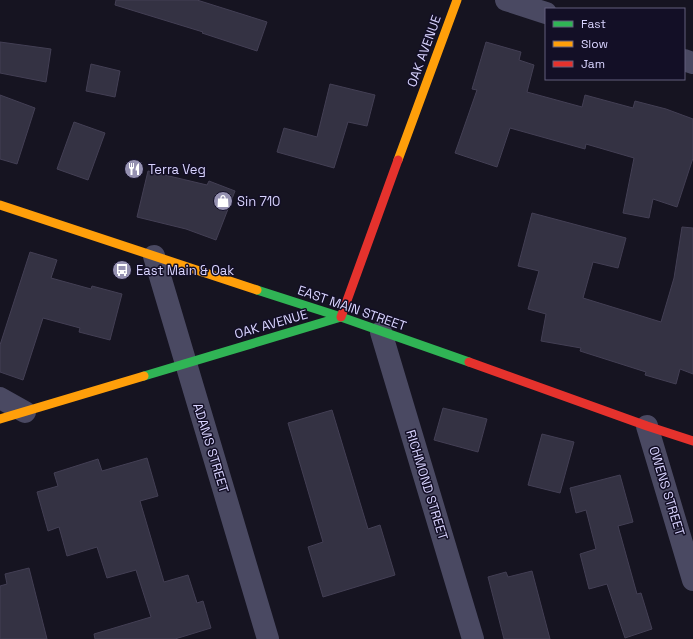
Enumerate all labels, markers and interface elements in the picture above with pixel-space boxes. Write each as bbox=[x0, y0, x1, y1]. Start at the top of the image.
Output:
legend bbox=[545, 8, 685, 80]
street label: OAK AVENUE bbox=[403, 13, 445, 89]
text: Fast bbox=[581, 16, 606, 32]
text: Slow bbox=[581, 36, 608, 52]
text: Jam bbox=[581, 56, 605, 72]
restaurant icon: Terra Veg bbox=[123, 158, 145, 180]
place label: Terra Veg bbox=[148, 161, 206, 178]
shop icon: Sin 710 bbox=[212, 190, 234, 212]
place label: Sin 710 bbox=[237, 193, 280, 210]
bus stop icon: East Main & Oak bbox=[111, 259, 133, 281]
place label: East Main & Oak bbox=[136, 262, 234, 279]
street label: EAST MAIN STREET bbox=[295, 281, 409, 335]
street label: OAK AVENUE bbox=[232, 305, 310, 343]
street label: ADAMS STREET bbox=[189, 401, 233, 495]
street label: RICHMOND STREET bbox=[402, 428, 452, 543]
street label: OWENS STREET bbox=[645, 444, 689, 538]

